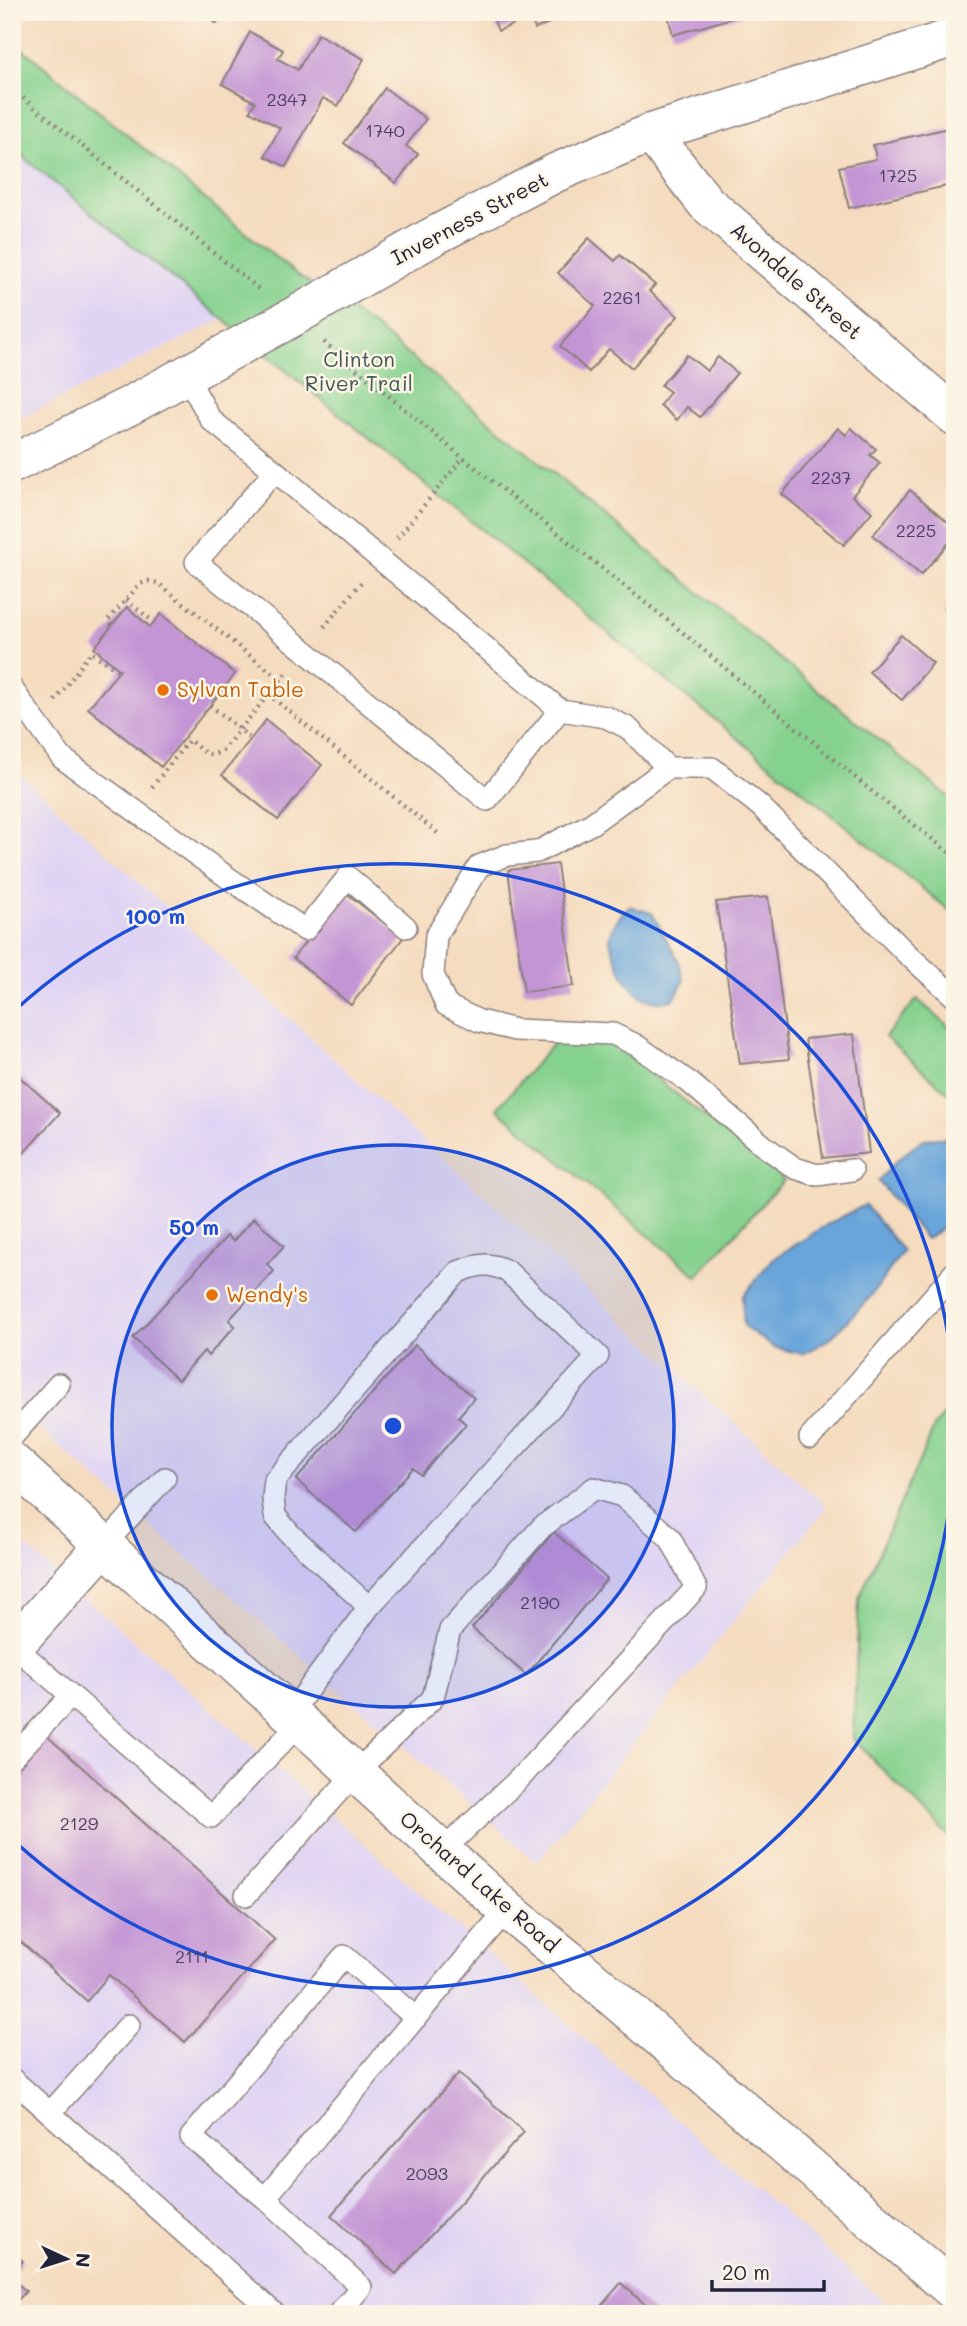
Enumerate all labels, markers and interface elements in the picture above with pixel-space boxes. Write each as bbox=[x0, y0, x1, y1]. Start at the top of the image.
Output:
house number: 2347 bbox=[266, 87, 308, 111]
house number: 1740 bbox=[365, 118, 405, 142]
house number: 1725 bbox=[879, 163, 917, 187]
street label: Inverness Street bbox=[386, 165, 552, 270]
street label: Avondale Street bbox=[726, 215, 868, 344]
house number: 2261 bbox=[603, 285, 641, 309]
park label: Clinton River Trail bbox=[305, 345, 413, 396]
house number: 2237 bbox=[811, 465, 851, 489]
house number: 2225 bbox=[896, 518, 936, 542]
place label: Sylvan Table bbox=[177, 675, 304, 702]
marker: Sylvan Table bbox=[155, 682, 171, 698]
text: 100 m bbox=[125, 902, 185, 929]
text: 50 m bbox=[169, 1213, 219, 1240]
place label: Wendy's bbox=[226, 1280, 308, 1307]
marker: Wendy's bbox=[204, 1287, 220, 1303]
centre of rings bbox=[381, 1414, 405, 1438]
house number: 2190 bbox=[520, 1590, 560, 1614]
street label: Orchard Lake Road bbox=[395, 1804, 565, 1957]
house number: 2129 bbox=[60, 1811, 99, 1835]
house number: 2111 bbox=[175, 1944, 209, 1968]
house number: 2093 bbox=[406, 2161, 448, 2185]
north arrow bbox=[32, 2224, 102, 2294]
scale bar bbox=[712, 2249, 824, 2293]
text: N bbox=[70, 2252, 96, 2268]
text: 20 m bbox=[722, 2258, 770, 2285]

